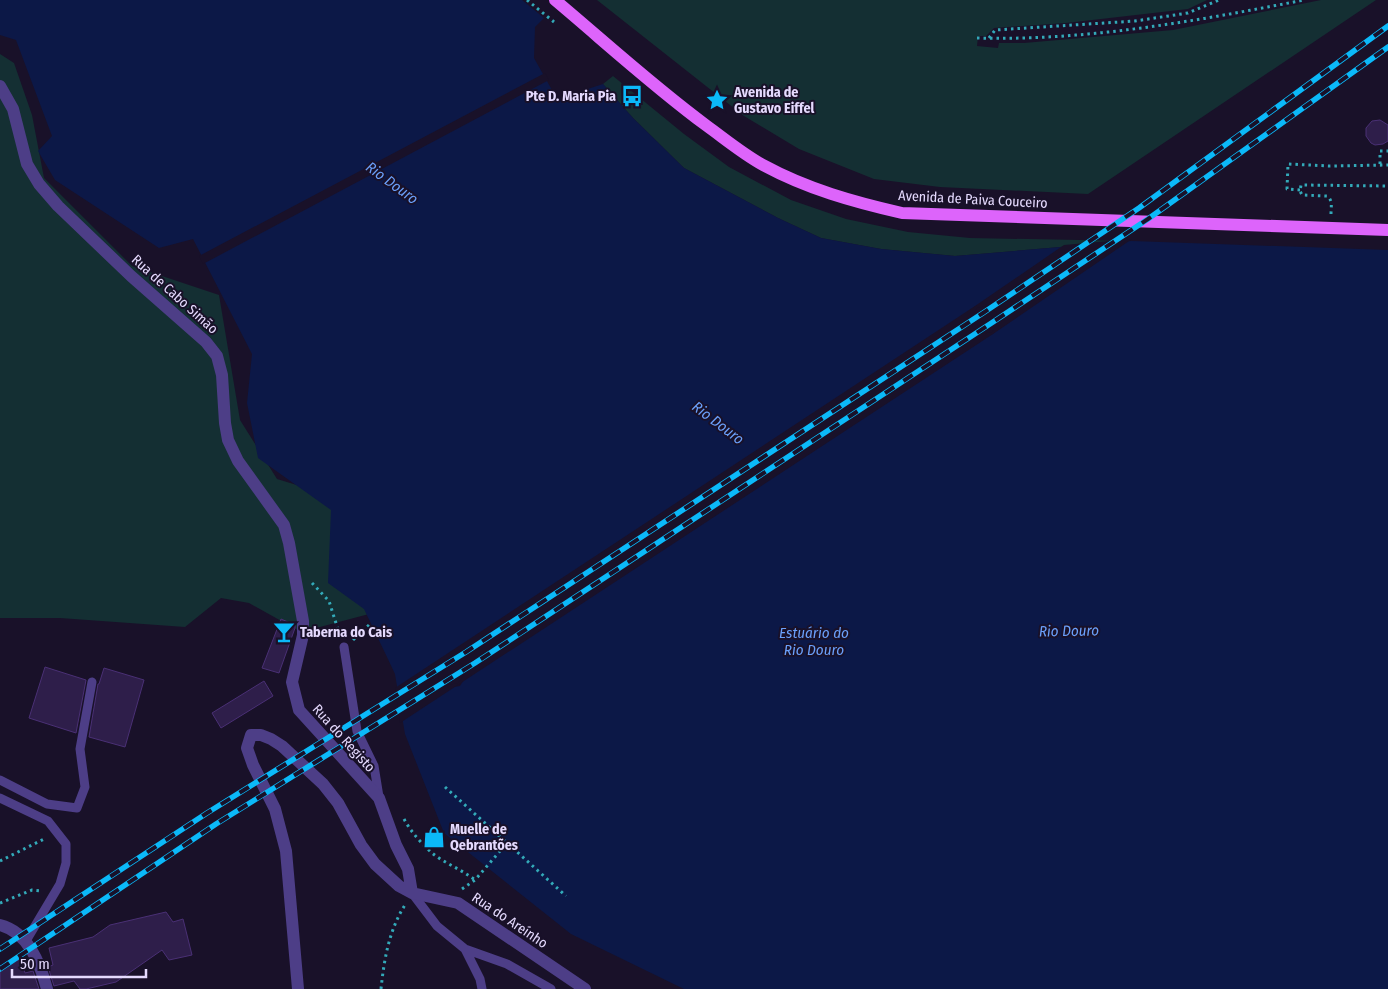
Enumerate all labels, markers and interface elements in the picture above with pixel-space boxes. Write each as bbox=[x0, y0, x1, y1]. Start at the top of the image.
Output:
bus stop icon: Pte D. Maria Pia bbox=[619, 83, 645, 109]
place label: Avenida de Gustavo Eiffel bbox=[733, 84, 814, 117]
place icon: Avenida de Gustavo Eiffel bbox=[704, 87, 730, 113]
place label: Pte D. Maria Pia bbox=[526, 88, 616, 105]
water label: Rio Douro bbox=[362, 158, 422, 208]
street label: Avenida de Paiva Couceiro bbox=[898, 187, 1048, 212]
street label: Rua de Cabo Simão bbox=[128, 251, 221, 338]
water label: Rio Douro bbox=[689, 398, 748, 448]
bar icon: Taberna do Cais bbox=[271, 619, 297, 645]
water label: Rio Douro bbox=[1039, 621, 1099, 641]
place label: Taberna do Cais bbox=[300, 624, 392, 641]
water label: Estuário do Rio Douro bbox=[779, 624, 849, 659]
street label: Rua do Registo bbox=[309, 701, 379, 776]
place label: Muelle de Qebrantões bbox=[450, 821, 518, 854]
shop icon: Muelle de Qebrantões bbox=[421, 824, 447, 850]
street label: Rua do Areínho bbox=[469, 889, 551, 952]
scale bar bbox=[12, 946, 146, 978]
text: 50 m bbox=[20, 955, 50, 973]

